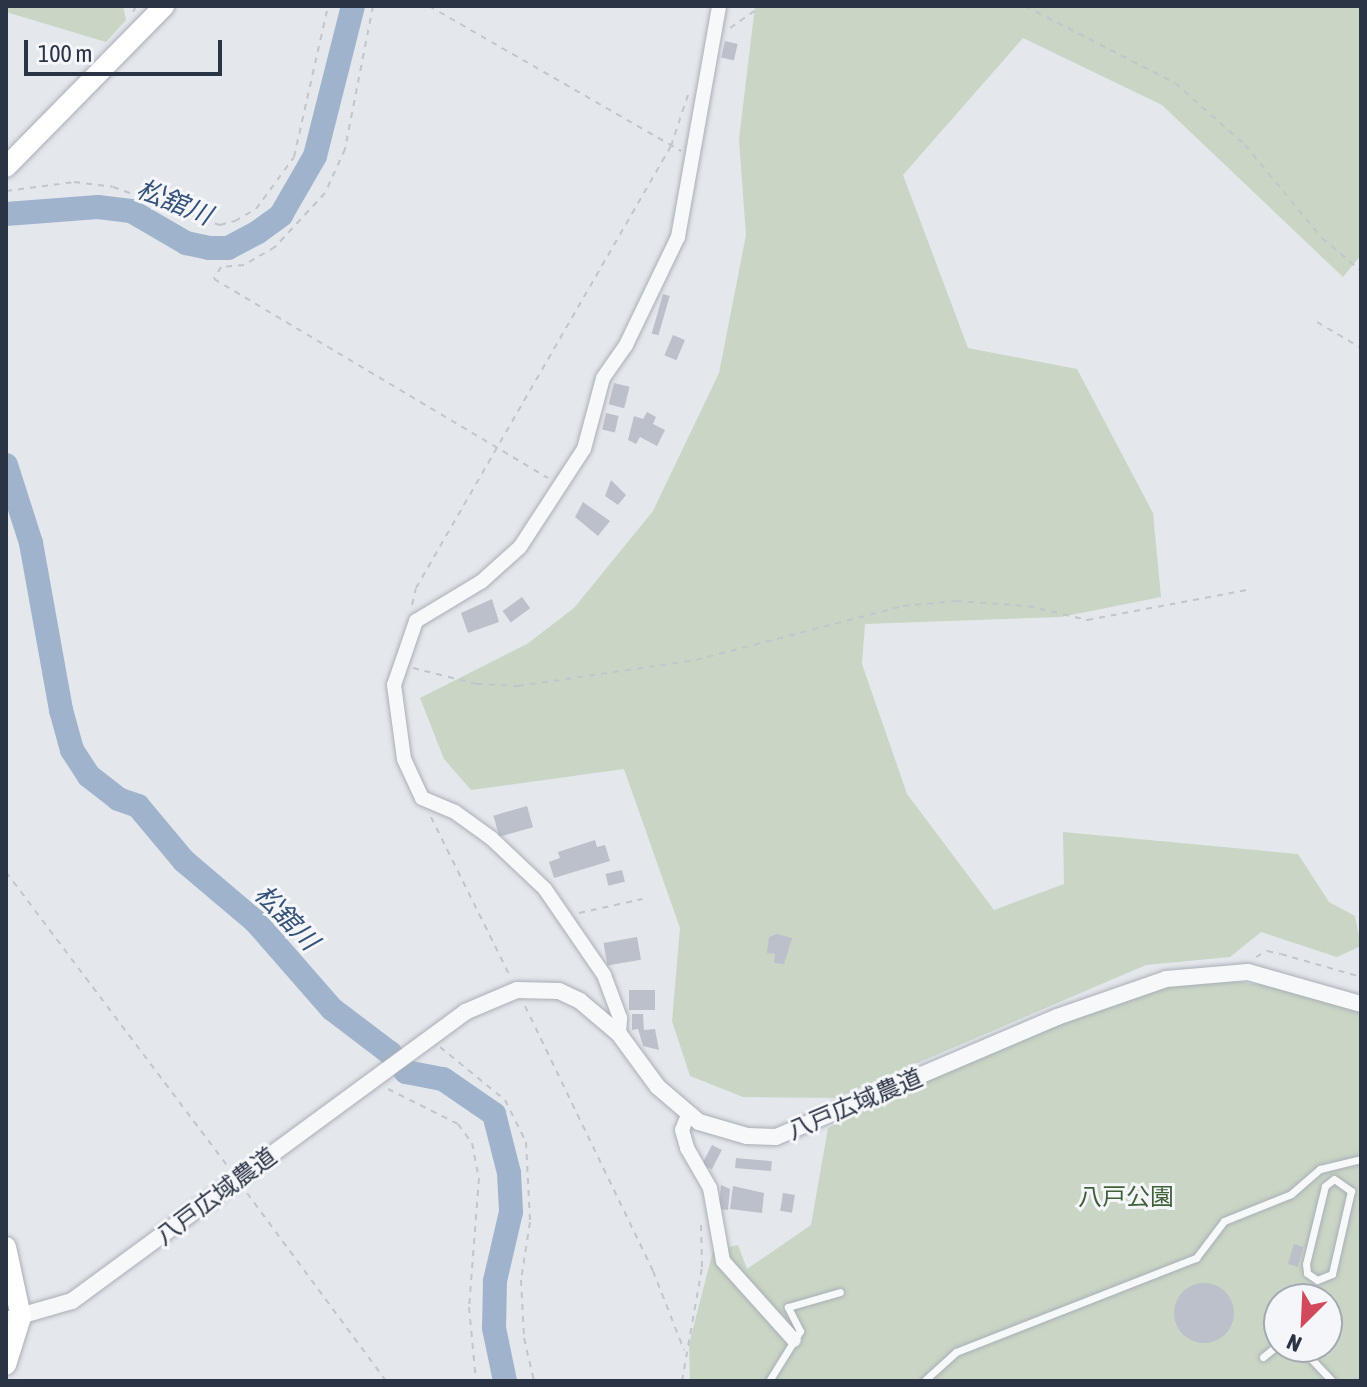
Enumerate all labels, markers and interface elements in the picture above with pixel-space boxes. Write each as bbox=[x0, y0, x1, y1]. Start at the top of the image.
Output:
scale bar bbox=[28, 24, 226, 74]
text: 100 m bbox=[38, 40, 92, 67]
water label: 松舘川 bbox=[132, 174, 216, 232]
water label: 松舘川 bbox=[248, 879, 324, 957]
street label: 八戸広域農道 bbox=[783, 1063, 927, 1145]
street label: 八戸広域農道 bbox=[150, 1141, 282, 1251]
park label: 八戸公園 bbox=[1078, 1183, 1174, 1211]
north arrow bbox=[1263, 1283, 1343, 1363]
text: N bbox=[1283, 1329, 1305, 1358]

